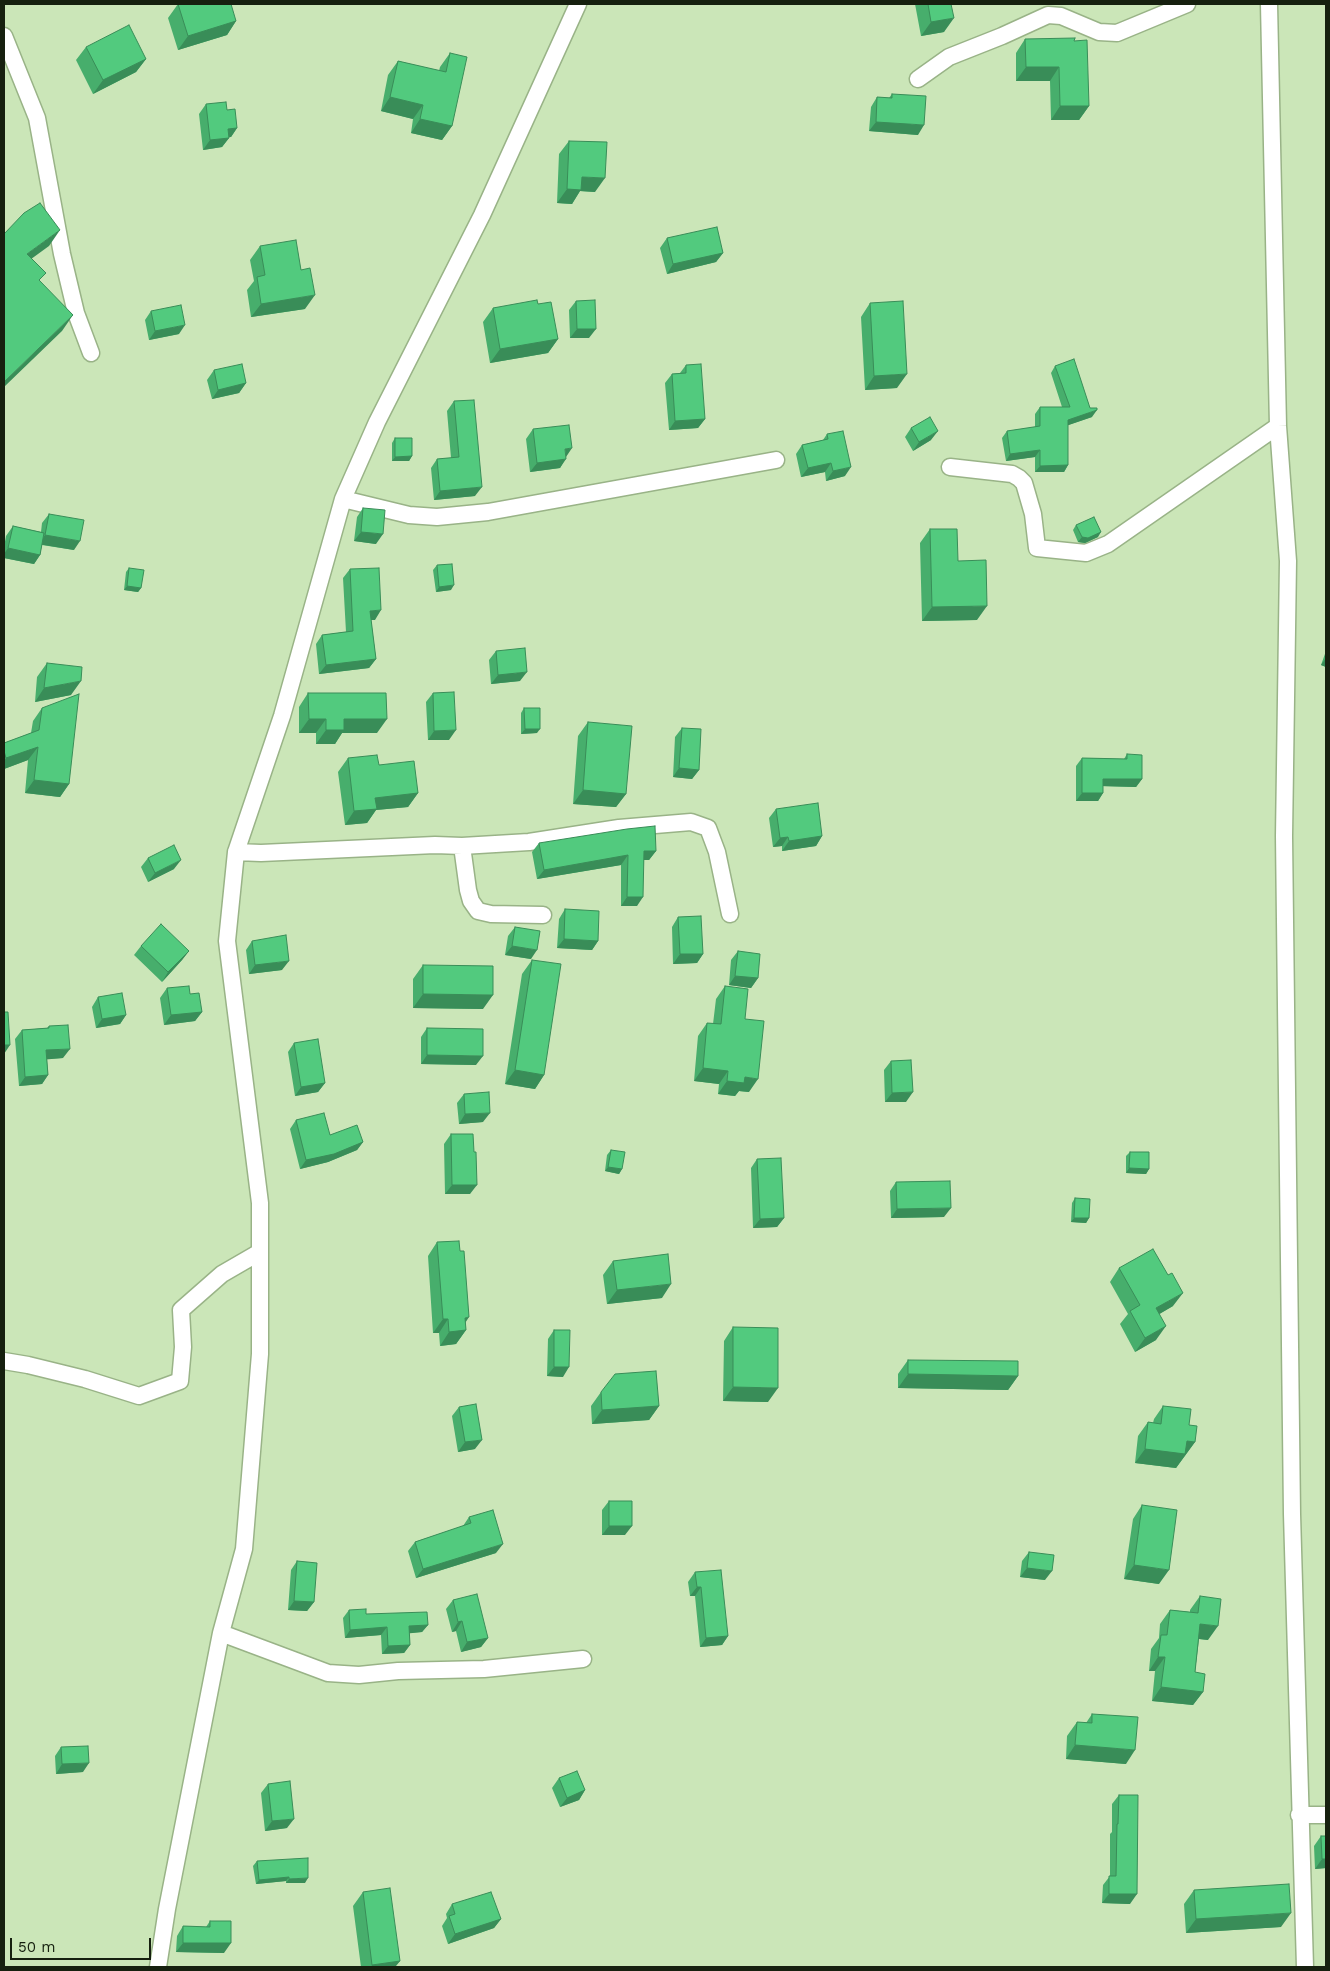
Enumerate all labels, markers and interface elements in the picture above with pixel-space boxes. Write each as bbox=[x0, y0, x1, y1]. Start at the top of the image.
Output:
scale bar bbox=[12, 1928, 154, 1960]
text: 50 m bbox=[18, 1938, 55, 1956]

